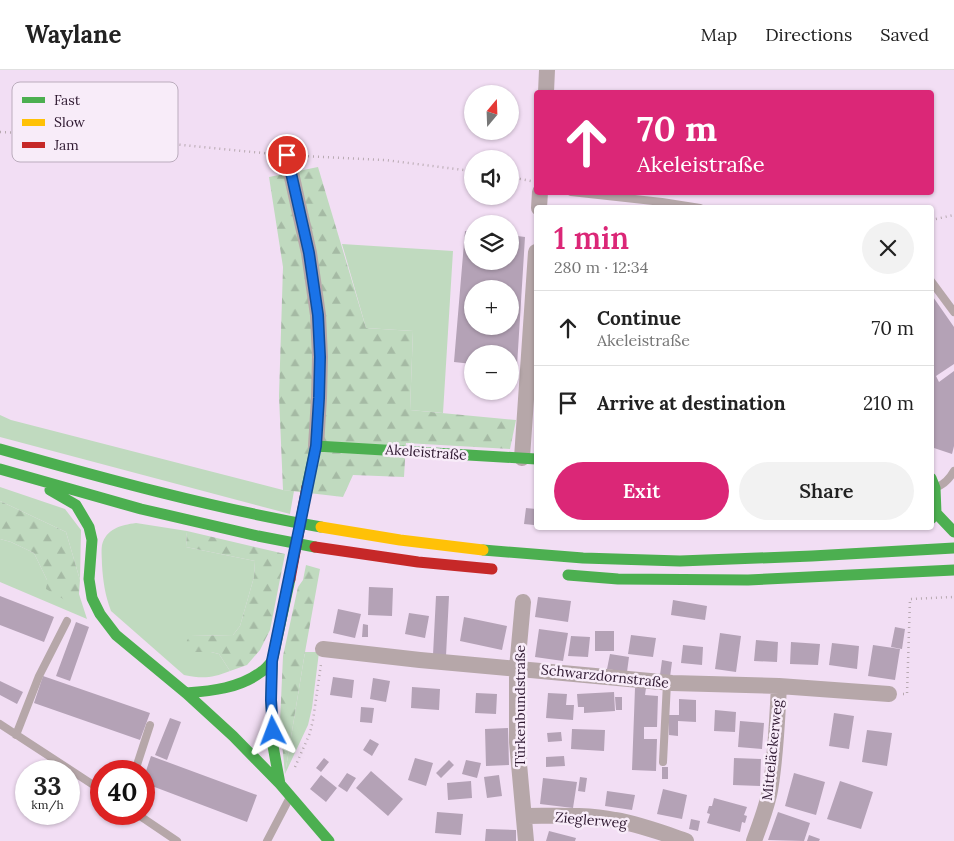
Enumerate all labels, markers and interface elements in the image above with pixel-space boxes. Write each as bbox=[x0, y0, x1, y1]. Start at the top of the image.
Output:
text: Waylane bbox=[25, 19, 121, 50]
text: Map bbox=[701, 23, 737, 46]
text: Directions bbox=[765, 23, 852, 46]
text: Saved bbox=[880, 23, 929, 46]
legend bbox=[12, 82, 178, 162]
north arrow bbox=[464, 85, 519, 140]
map controls bbox=[464, 85, 519, 400]
text: Fast bbox=[54, 91, 81, 109]
text: 70 m bbox=[637, 106, 717, 151]
icon: ahead bbox=[554, 110, 619, 175]
text: Slow bbox=[54, 113, 86, 131]
pin bbox=[266, 134, 308, 176]
text: Jam bbox=[53, 136, 79, 154]
icon: arrive bbox=[273, 141, 301, 169]
button: sound bbox=[464, 150, 519, 205]
text: Akeleistraße bbox=[637, 150, 765, 178]
button: layers bbox=[464, 215, 519, 270]
text: 1 min bbox=[554, 219, 629, 257]
button: close bbox=[862, 222, 914, 274]
text: 280 m · 12:34 bbox=[554, 257, 648, 277]
button: + bbox=[464, 280, 519, 335]
text: Continue bbox=[597, 306, 681, 330]
icon: ahead bbox=[554, 314, 582, 342]
text: 70 m bbox=[871, 316, 914, 340]
text: Akeleistraße bbox=[597, 330, 690, 350]
button: − bbox=[464, 345, 519, 400]
icon: arrive bbox=[554, 389, 582, 417]
text: Arrive at destination bbox=[597, 391, 786, 415]
text: 210 m bbox=[863, 391, 914, 415]
street label: Akeleistraße bbox=[384, 440, 468, 464]
button: Exit bbox=[554, 462, 729, 520]
button: Share bbox=[739, 462, 914, 520]
street label: Türkenbundstraße bbox=[511, 644, 529, 767]
street label: Schwarzdornstraße bbox=[540, 660, 670, 692]
street label: Mitteläckerweg bbox=[758, 698, 786, 801]
position arrow bbox=[246, 704, 298, 756]
speed limit sign: 40 bbox=[90, 760, 155, 825]
text: 33 bbox=[33, 770, 62, 802]
text: km/h bbox=[31, 797, 64, 812]
street label: Zieglerweg bbox=[554, 808, 628, 832]

